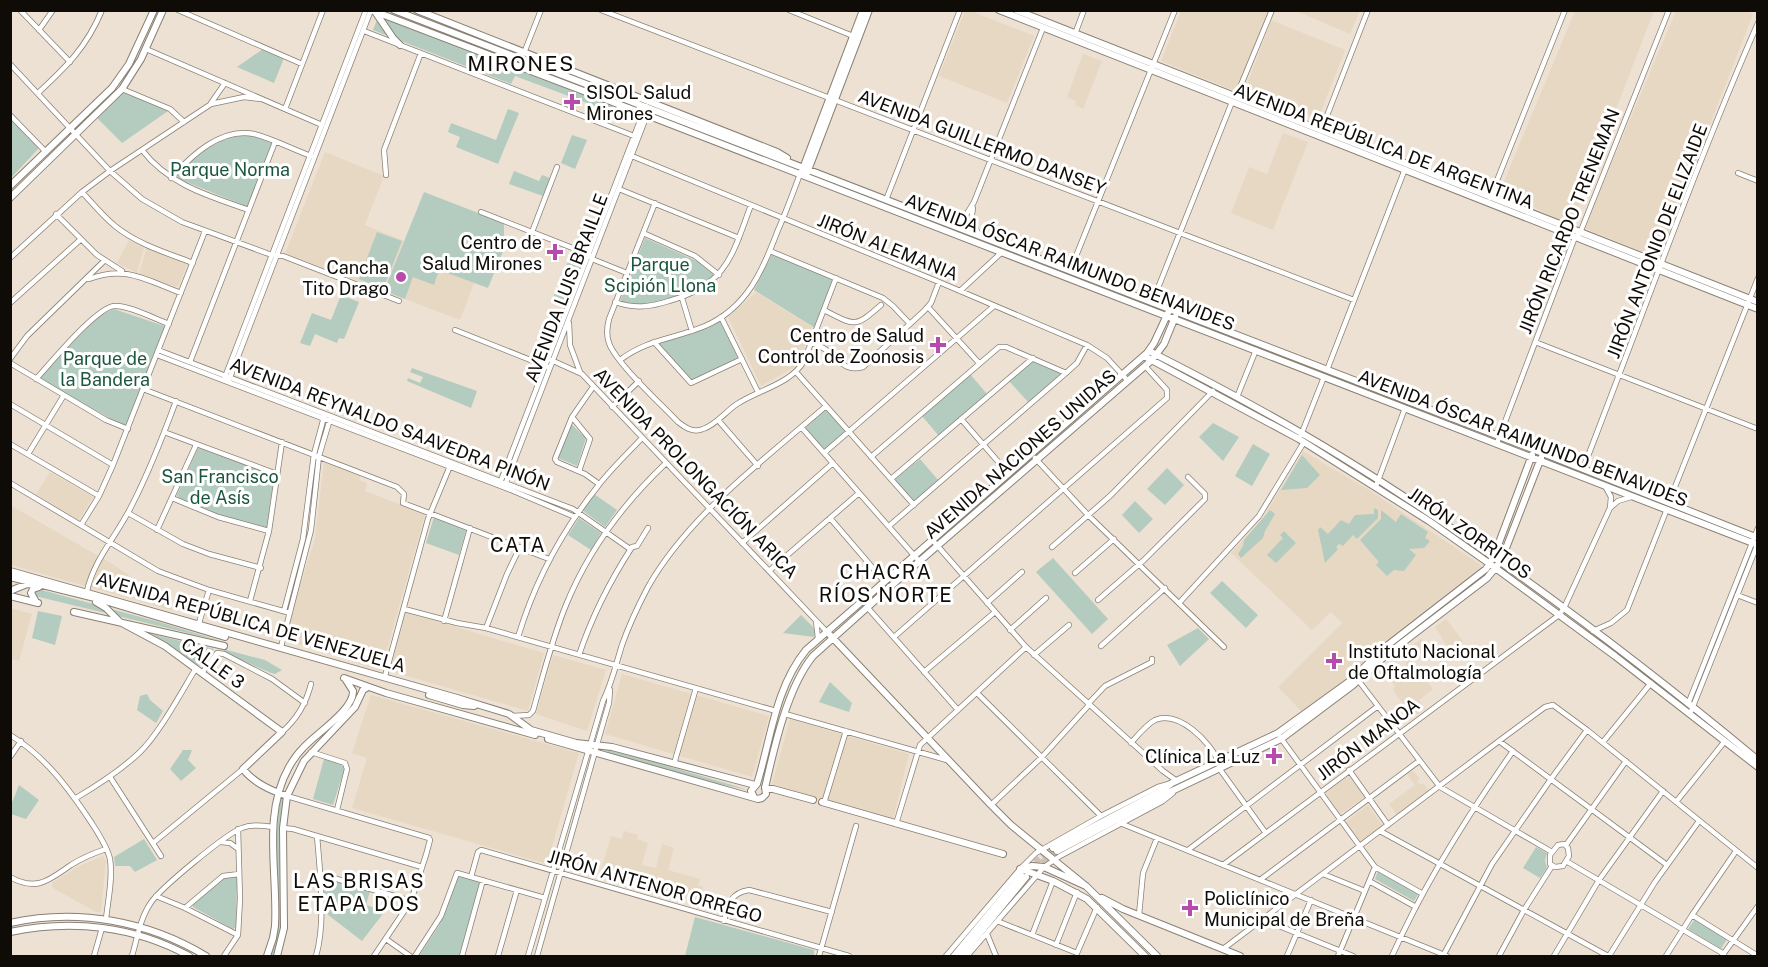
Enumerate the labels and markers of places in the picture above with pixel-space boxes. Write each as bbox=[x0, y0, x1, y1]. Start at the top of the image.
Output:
place label: SISOL Salud Mirones bbox=[586, 82, 691, 124]
marker: SISOL Salud Mirones bbox=[563, 93, 581, 111]
place label: Centro de Salud Mirones bbox=[422, 232, 542, 274]
marker: Centro de Salud Mirones bbox=[546, 243, 564, 261]
place label: Cancha Tito Drago bbox=[302, 257, 389, 299]
marker: Cancha Tito Drago bbox=[394, 270, 408, 284]
place label: Centro de Salud Control de Zoonosis bbox=[758, 325, 924, 367]
marker: Centro de Salud Control de Zoonosis bbox=[929, 336, 947, 354]
place label: Instituto Nacional de Oftalmología bbox=[1348, 641, 1496, 683]
marker: Instituto Nacional de Oftalmología bbox=[1325, 652, 1343, 670]
place label: Clínica La Luz bbox=[1145, 746, 1260, 767]
marker: Clínica La Luz bbox=[1265, 747, 1283, 765]
place label: Policlínico Municipal de Breña bbox=[1204, 888, 1364, 930]
marker: Policlínico Municipal de Breña bbox=[1181, 899, 1199, 917]

